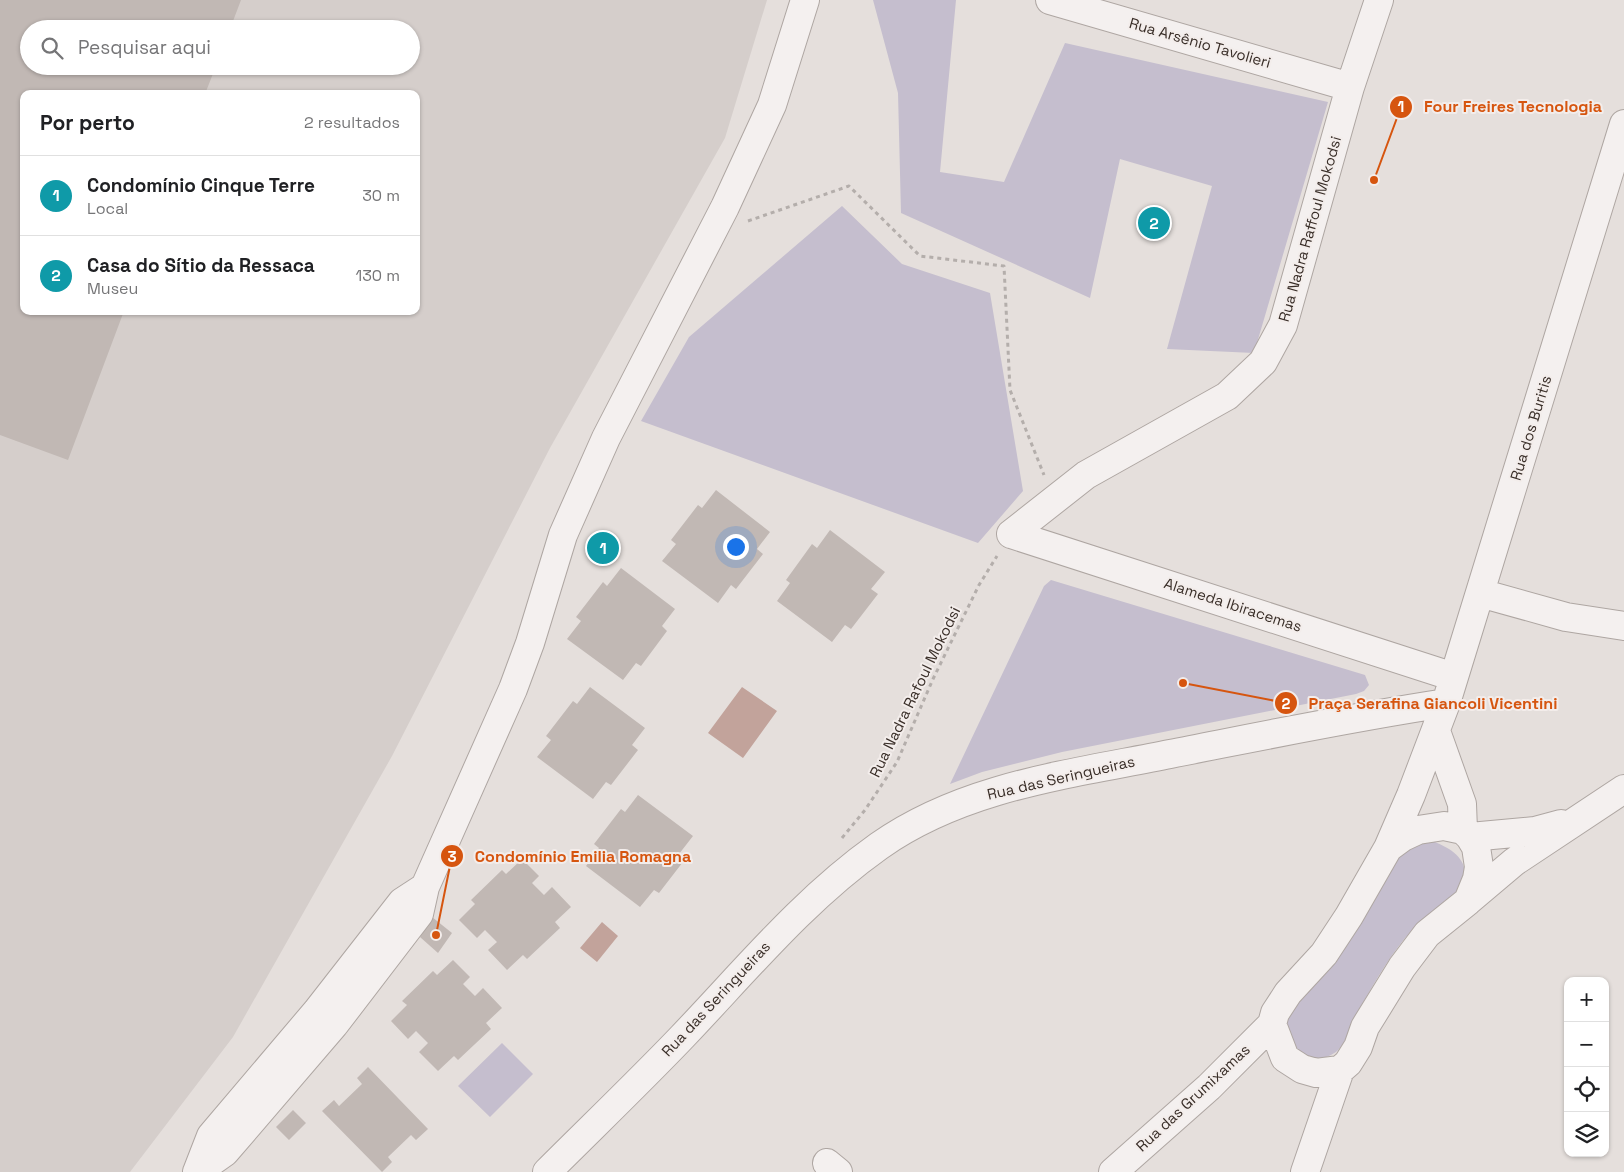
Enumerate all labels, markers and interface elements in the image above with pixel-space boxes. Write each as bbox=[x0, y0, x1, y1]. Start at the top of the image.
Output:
street label: Rua Arsênio Tavolieri bbox=[1127, 13, 1273, 72]
search box bbox=[20, 20, 420, 75]
icon: search bbox=[38, 34, 66, 62]
text: Pesquisar aqui bbox=[78, 35, 211, 60]
callout: Four Freires Tecnologia bbox=[1388, 91, 1612, 122]
text: Four Freires Tecnologia bbox=[1424, 96, 1602, 117]
text: 1 bbox=[1398, 97, 1404, 116]
text: Por perto bbox=[40, 109, 135, 136]
text: 2 resultados bbox=[304, 112, 400, 133]
street label: Rua Nadra Raffoul Mokodsi bbox=[1274, 134, 1345, 324]
text: Condomínio Cinque Terre bbox=[87, 173, 315, 198]
text: 1 bbox=[52, 185, 60, 206]
text: 30 m bbox=[362, 185, 400, 206]
text: Local bbox=[87, 198, 128, 219]
pin: 2 bbox=[1138, 204, 1170, 242]
text: Casa do Sítio da Ressaca bbox=[87, 253, 315, 278]
text: 2 bbox=[51, 265, 61, 286]
text: 130 m bbox=[356, 265, 400, 286]
text: Museu bbox=[87, 278, 138, 299]
street label: Rua dos Buritis bbox=[1506, 373, 1556, 483]
pin: 1 bbox=[587, 529, 619, 567]
your location bbox=[723, 534, 749, 560]
street label: Alameda Ibiracemas bbox=[1162, 573, 1305, 636]
street label: Rua Nadra Rafoul Mokodsi bbox=[865, 603, 964, 780]
callout: Praça Serafina Giancoli Vicentini bbox=[1274, 688, 1568, 719]
text: Praça Serafina Giancoli Vicentini bbox=[1309, 693, 1557, 714]
text: 2 bbox=[1282, 694, 1291, 713]
street label: Rua das Seringueiras bbox=[985, 751, 1137, 804]
callout: Condomínio Emilia Romagna bbox=[440, 841, 701, 872]
text: Condomínio Emilia Romagna bbox=[475, 846, 691, 867]
text: 3 bbox=[447, 847, 457, 866]
street label: Rua das Seringueiras bbox=[657, 937, 774, 1060]
map controls bbox=[1564, 977, 1609, 1157]
button: + bbox=[1564, 977, 1609, 1022]
button: − bbox=[1564, 1022, 1609, 1067]
street label: Rua das Grumixamas bbox=[1132, 1040, 1254, 1155]
button: locate bbox=[1564, 1067, 1609, 1112]
button: layers bbox=[1564, 1112, 1609, 1157]

